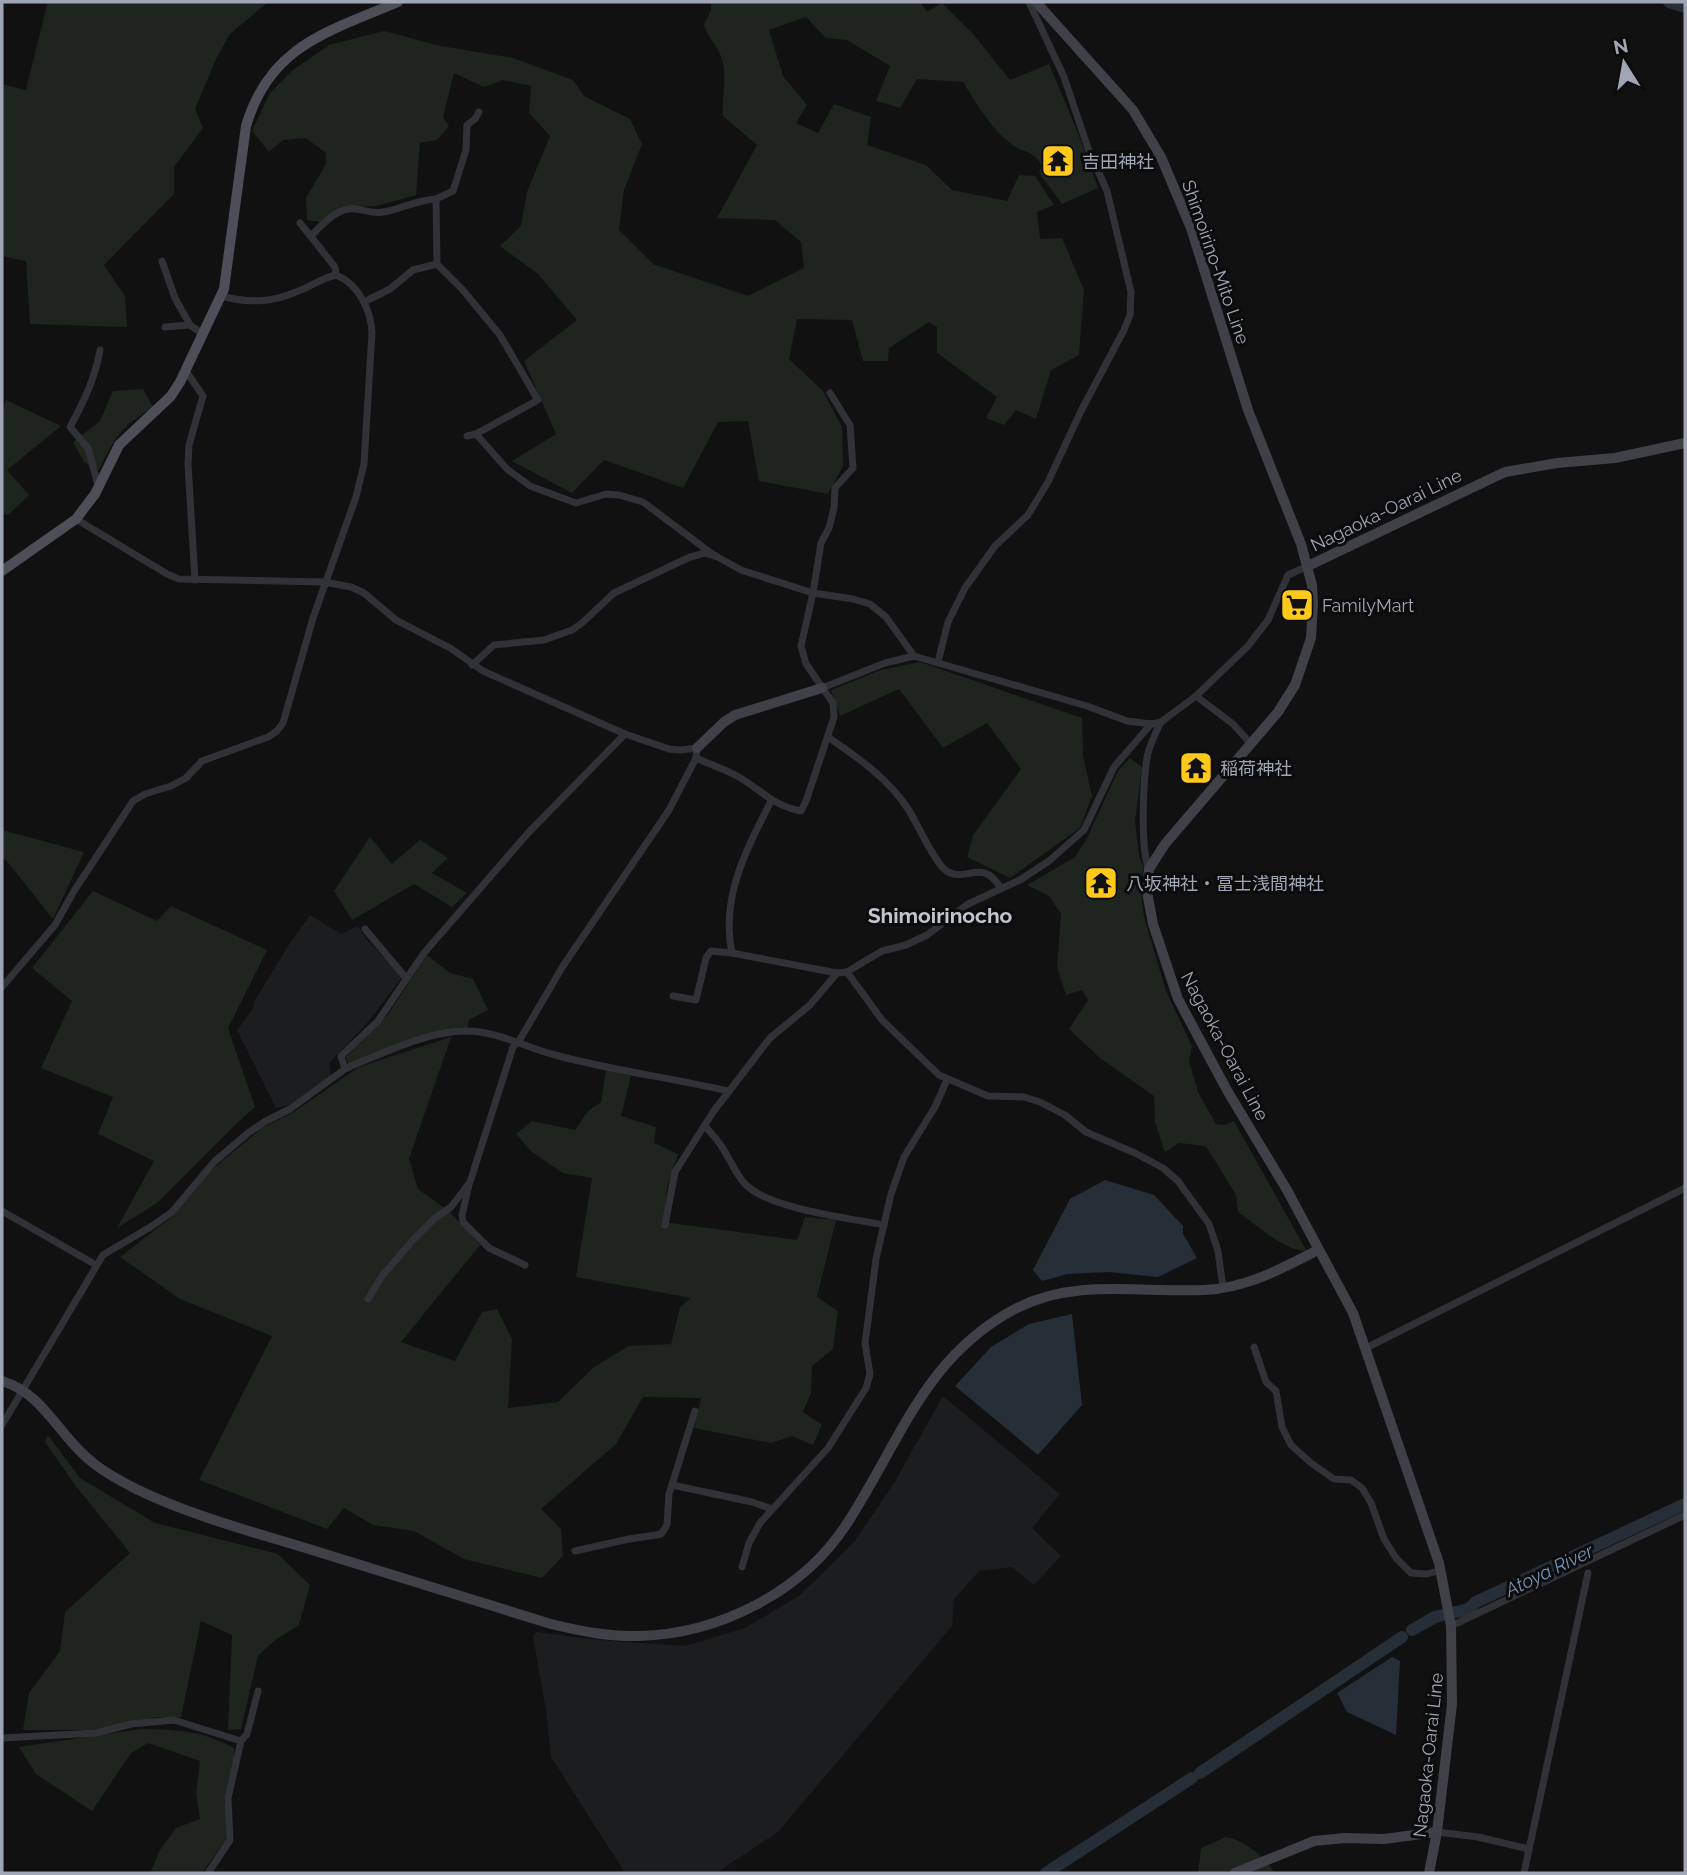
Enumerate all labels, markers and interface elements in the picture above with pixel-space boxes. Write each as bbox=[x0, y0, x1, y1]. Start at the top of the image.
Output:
north arrow bbox=[1589, 28, 1659, 98]
text: N bbox=[1612, 34, 1630, 58]
temple icon: 吉田神社 bbox=[1039, 142, 1077, 180]
place label: 吉田神社 bbox=[1082, 151, 1154, 172]
street label: Shimoirino-Mito Line bbox=[1178, 177, 1254, 347]
street label: Nagaoka-Oarai Line bbox=[1307, 464, 1465, 556]
supermarket icon: FamilyMart bbox=[1278, 586, 1316, 624]
place label: FamilyMart bbox=[1322, 595, 1414, 616]
temple icon: 稲荷神社 bbox=[1177, 749, 1215, 787]
place label: 稲荷神社 bbox=[1220, 758, 1292, 779]
temple icon: 八坂神社・冨士浅間神社 bbox=[1082, 864, 1120, 902]
place label: 八坂神社・冨士浅間神社 bbox=[1126, 873, 1324, 894]
district label: Shimoirinocho bbox=[868, 903, 1013, 928]
street label: Nagaoka-Oarai Line bbox=[1177, 968, 1273, 1124]
water label: Atoya River bbox=[1500, 1539, 1598, 1601]
street label: Nagaoka-Oarai Line bbox=[1409, 1671, 1447, 1838]

